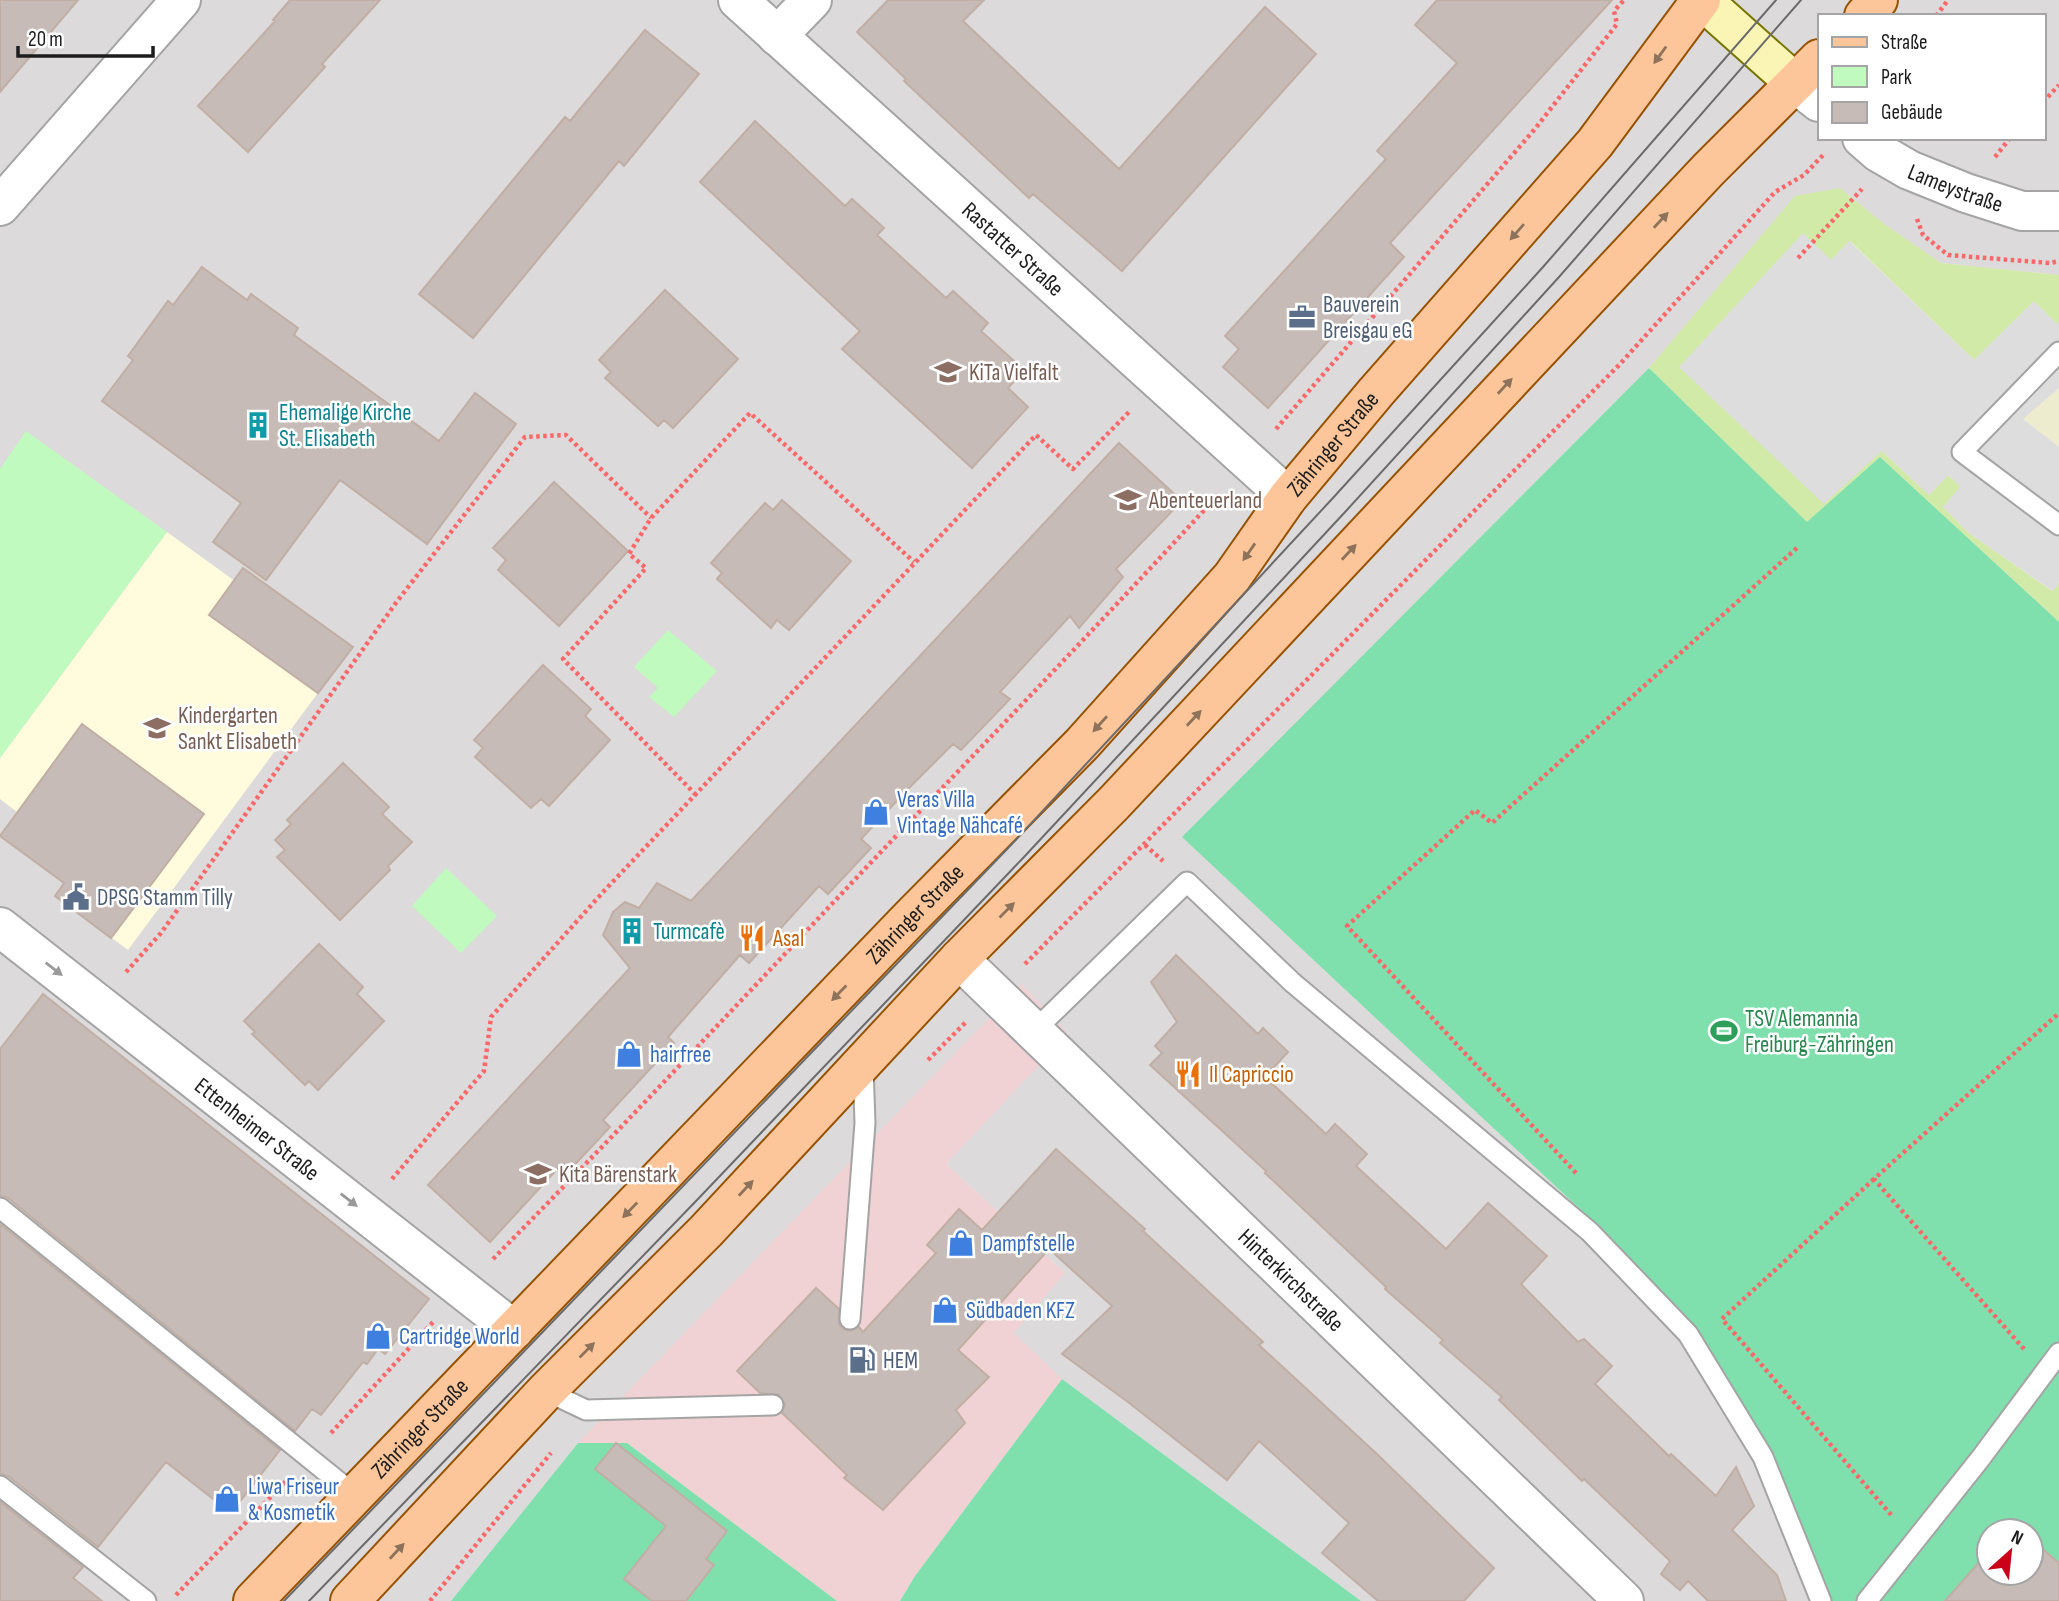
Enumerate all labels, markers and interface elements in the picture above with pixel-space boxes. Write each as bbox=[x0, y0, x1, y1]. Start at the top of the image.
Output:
scale bar bbox=[18, 14, 152, 58]
legend bbox=[1818, 14, 2045, 140]
text: 20 m bbox=[28, 27, 63, 52]
text: Straße bbox=[1881, 30, 1927, 55]
one-way arrow bbox=[1654, 46, 1668, 64]
text: Park bbox=[1881, 65, 1912, 90]
text: Gebäude bbox=[1881, 100, 1943, 125]
street label: Lameystraße bbox=[1904, 158, 2006, 219]
street label: Rastatter Straße bbox=[956, 196, 1069, 303]
one-way arrow bbox=[1652, 212, 1668, 229]
one-way arrow bbox=[1510, 223, 1525, 240]
place label: Bauverein Breisgau eG bbox=[1323, 291, 1413, 345]
office icon: Bauverein Breisgau eG bbox=[1287, 302, 1317, 332]
school or university icon: KiTa Vielfalt bbox=[933, 357, 963, 387]
place label: KiTa Vielfalt bbox=[969, 359, 1059, 387]
one-way arrow bbox=[1497, 378, 1513, 395]
street label: Zähringer Straße bbox=[1281, 386, 1385, 503]
place label: Ehemalige Kirche St. Elisabeth bbox=[279, 399, 411, 453]
building icon: Ehemalige Kirche St. Elisabeth bbox=[243, 410, 273, 440]
school or university icon: Abenteuerland bbox=[1113, 485, 1143, 515]
place label: Abenteuerland bbox=[1148, 487, 1262, 515]
one-way arrow bbox=[1242, 543, 1256, 561]
one-way arrow bbox=[1341, 544, 1357, 561]
place label: Kindergarten Sankt Elisabeth bbox=[178, 702, 297, 756]
one-way arrow bbox=[1185, 710, 1201, 727]
school or university icon: Kindergarten Sankt Elisabeth bbox=[142, 713, 172, 743]
one-way arrow bbox=[1092, 715, 1108, 733]
place label: Veras Villa Vintage Nähcafé bbox=[897, 786, 1023, 840]
shop icon: Veras Villa Vintage Nähcafé bbox=[861, 797, 891, 827]
street label: Zähringer Straße bbox=[861, 859, 970, 970]
public building icon: DPSG Stamm Tilly bbox=[61, 882, 91, 912]
place label: DPSG Stamm Tilly bbox=[97, 884, 233, 912]
one-way arrow bbox=[998, 903, 1015, 919]
building icon: Turmcafè bbox=[617, 916, 647, 946]
place label: Turmcafè bbox=[653, 918, 725, 946]
restaurant icon: Asal bbox=[737, 923, 767, 953]
place label: Asal bbox=[772, 925, 804, 953]
one-way arrow bbox=[45, 961, 62, 976]
one-way arrow bbox=[830, 984, 847, 1001]
place label: TSV Alemannia Freiburg-Zähringen bbox=[1745, 1005, 1894, 1059]
sports icon: TSV Alemannia Freiburg-Zähringen bbox=[1709, 1016, 1739, 1046]
shop icon: hairfree bbox=[614, 1039, 644, 1069]
place label: hairfree bbox=[650, 1041, 711, 1069]
restaurant icon: Il Capriccio bbox=[1173, 1059, 1203, 1089]
place label: Il Capriccio bbox=[1209, 1061, 1294, 1089]
street label: Ettenheimer Straße bbox=[189, 1072, 325, 1187]
school or university icon: Kita Bärenstark bbox=[523, 1159, 553, 1189]
place label: Kita Bärenstark bbox=[559, 1161, 677, 1189]
one-way arrow bbox=[737, 1180, 753, 1197]
one-way arrow bbox=[339, 1192, 357, 1207]
one-way arrow bbox=[622, 1201, 639, 1218]
street label: Hinterkirchstraße bbox=[1232, 1223, 1349, 1338]
shop icon: Dampfstelle bbox=[946, 1228, 976, 1258]
place label: Dampfstelle bbox=[982, 1230, 1075, 1258]
shop icon: Südbaden KFZ bbox=[930, 1295, 960, 1325]
place label: Südbaden KFZ bbox=[966, 1297, 1075, 1325]
shop icon: Cartridge World bbox=[363, 1321, 393, 1351]
place label: Cartridge World bbox=[399, 1323, 520, 1351]
one-way arrow bbox=[578, 1342, 595, 1359]
fuel station icon: HEM bbox=[847, 1345, 877, 1375]
place label: HEM bbox=[883, 1347, 918, 1375]
street label: Zähringer Straße bbox=[366, 1373, 475, 1485]
place label: Liwa Friseur & Kosmetik bbox=[248, 1473, 340, 1527]
shop icon: Liwa Friseur & Kosmetik bbox=[212, 1484, 242, 1514]
north arrow bbox=[1975, 1517, 2045, 1587]
text: N bbox=[2007, 1526, 2027, 1551]
one-way arrow bbox=[388, 1543, 404, 1560]

